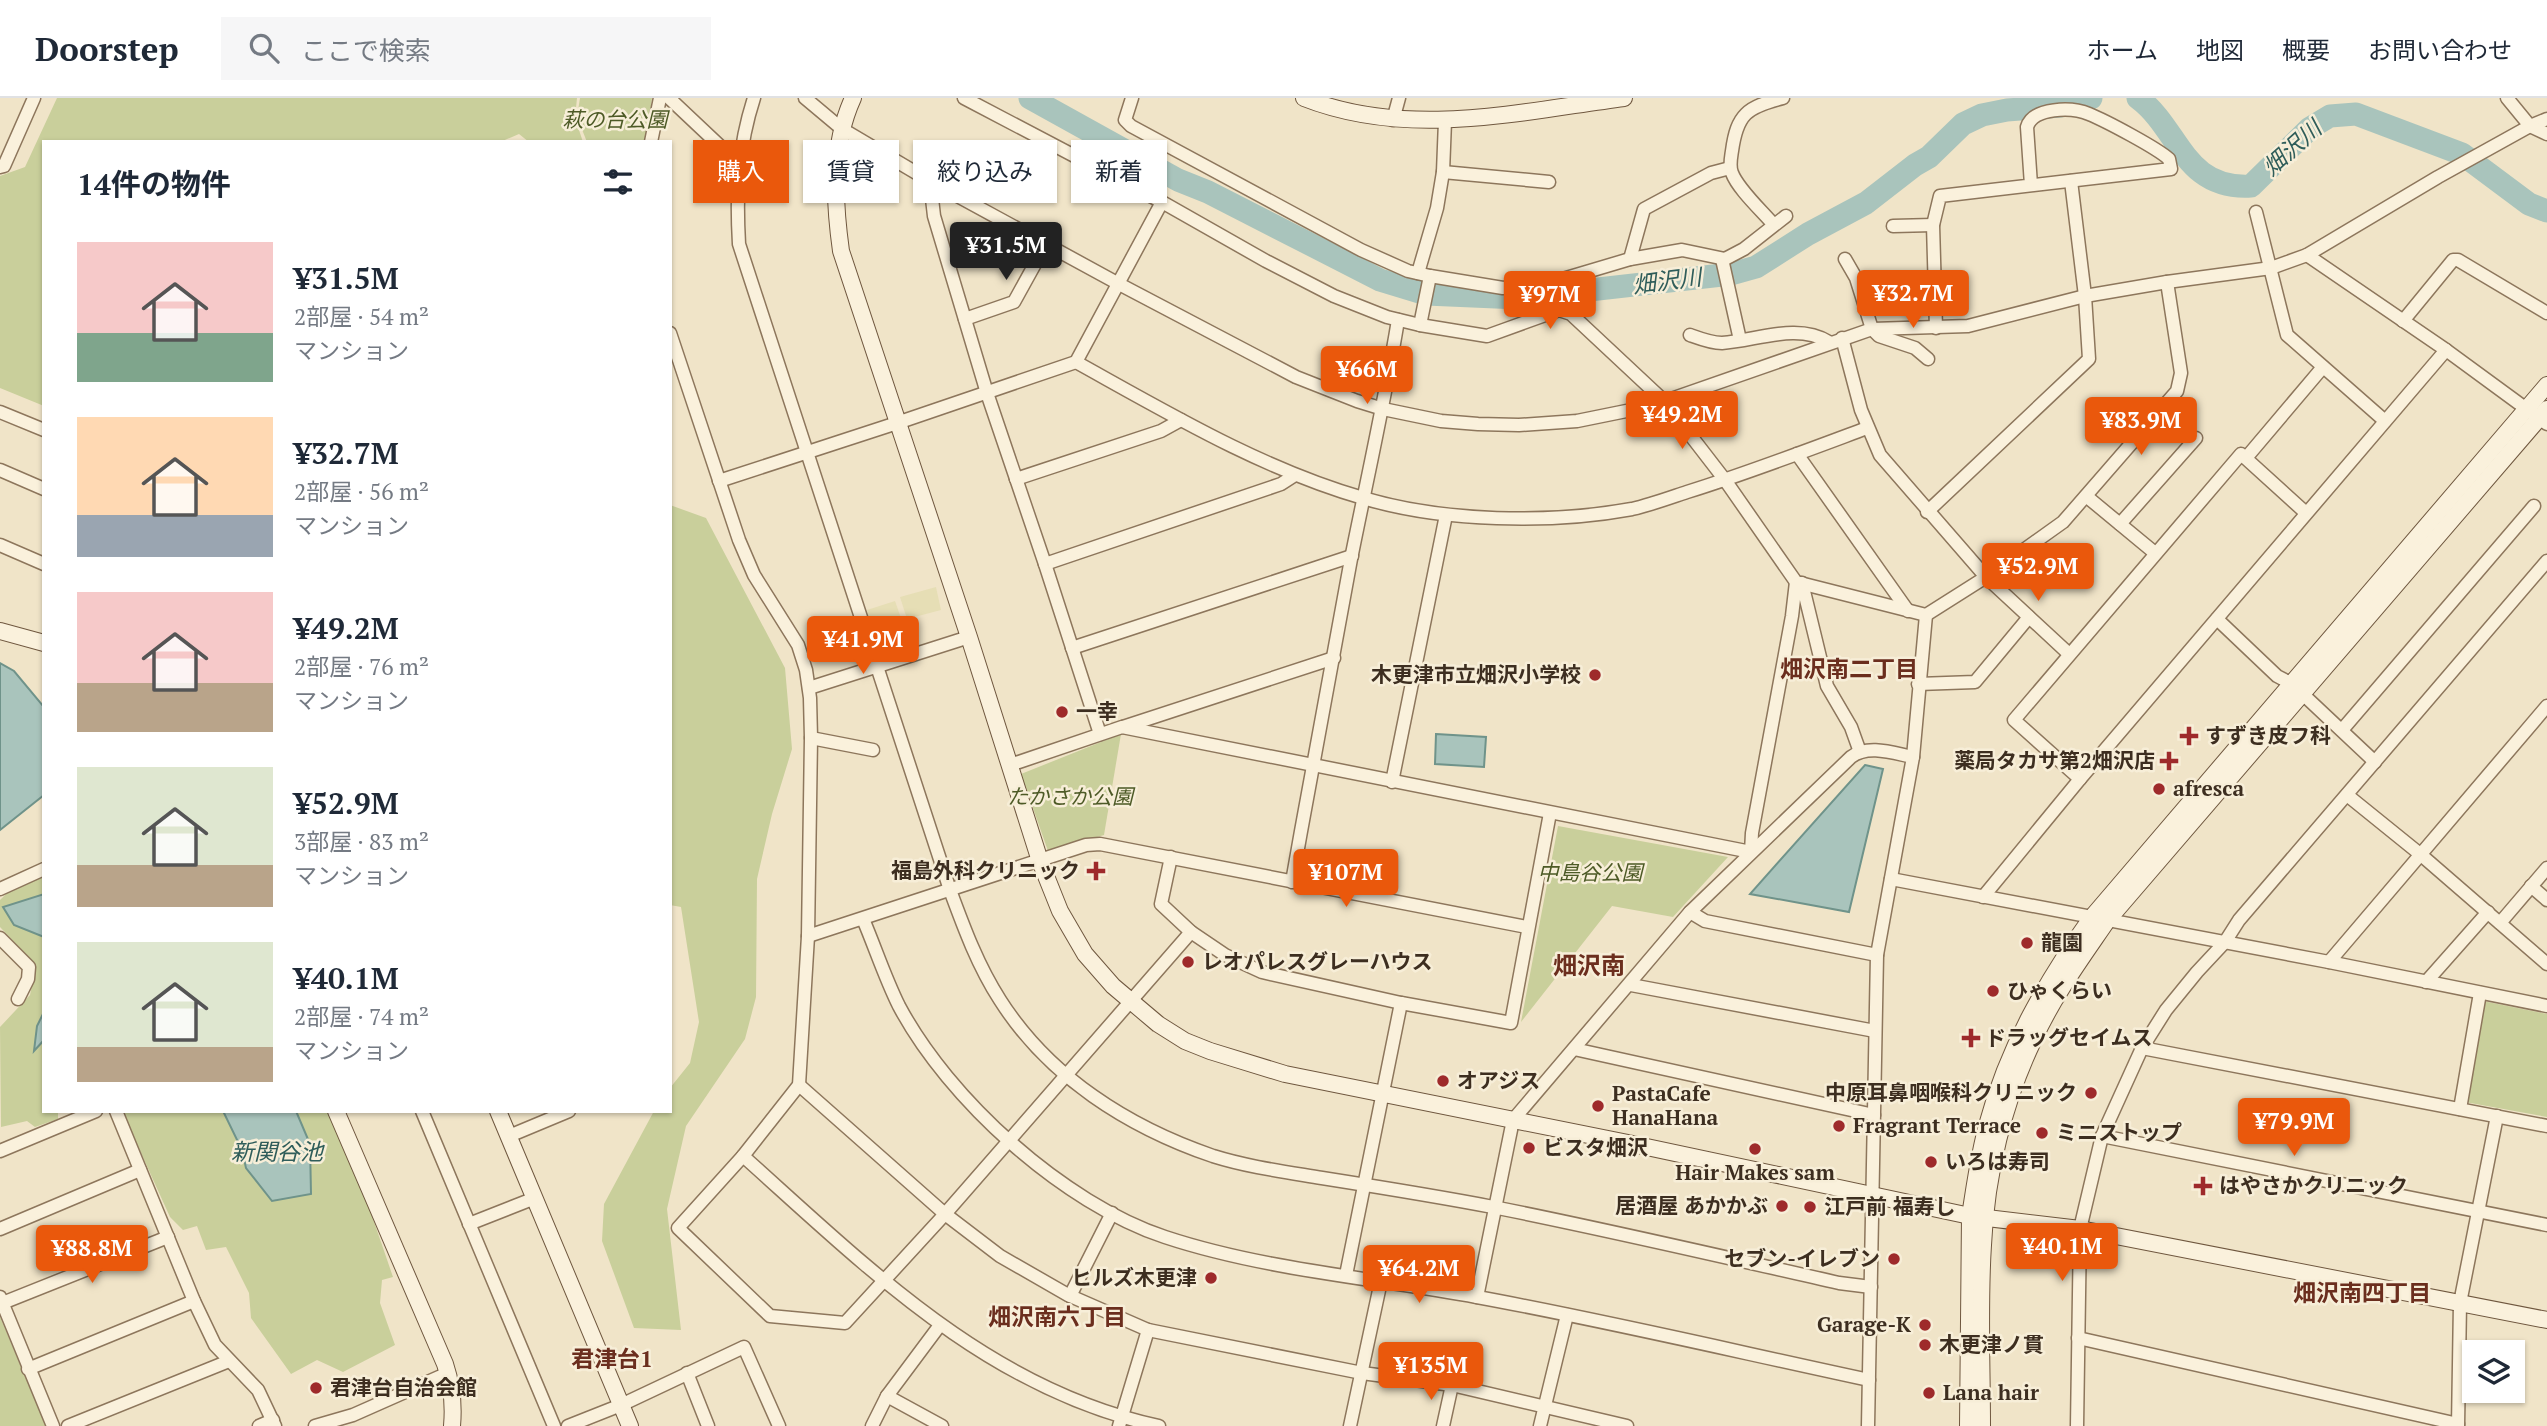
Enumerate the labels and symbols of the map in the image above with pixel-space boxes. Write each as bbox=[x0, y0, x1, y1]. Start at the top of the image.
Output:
park label: 萩の台公園 bbox=[563, 105, 670, 133]
water label: 畑沢川 bbox=[2256, 111, 2330, 182]
pin: ¥31.5M bbox=[949, 222, 1063, 282]
water label: 畑沢川 bbox=[1631, 261, 1706, 300]
pin: ¥32.7M bbox=[1856, 271, 1970, 330]
pin: ¥97M bbox=[1509, 272, 1591, 331]
pin: ¥66M bbox=[1326, 346, 1408, 406]
pin: ¥49.2M bbox=[1625, 392, 1739, 451]
pin: ¥83.9M bbox=[2084, 398, 2198, 457]
pin: ¥52.9M bbox=[1981, 544, 2095, 603]
pin: ¥41.9M bbox=[806, 616, 920, 676]
district label: 畑沢南二丁目 bbox=[1780, 653, 1918, 684]
place label: 木更津市立畑沢小学校 bbox=[1371, 660, 1581, 688]
marker: 木更津市立畑沢小学校 bbox=[1587, 667, 1603, 683]
place label: 一幸 bbox=[1076, 697, 1118, 725]
marker: 一幸 bbox=[1054, 704, 1070, 720]
place label: すずき皮フ科 bbox=[2205, 721, 2331, 749]
marker: すずき皮フ科 bbox=[2179, 726, 2199, 746]
place label: 薬局タカサ第2畑沢店 bbox=[1954, 746, 2155, 774]
marker: 薬局タカサ第2畑沢店 bbox=[2161, 753, 2177, 769]
place label: afresca bbox=[2173, 774, 2244, 802]
marker: afresca bbox=[2151, 781, 2167, 797]
park label: たかさか公園 bbox=[1007, 782, 1136, 810]
pin: ¥107M bbox=[1297, 850, 1395, 909]
place label: 福島外科クリニック bbox=[891, 856, 1080, 884]
park label: 中島谷公園 bbox=[1538, 858, 1645, 886]
marker: 福島外科クリニック bbox=[1086, 861, 1106, 881]
place label: 龍園 bbox=[2041, 928, 2083, 956]
marker: 龍園 bbox=[2019, 935, 2035, 951]
place label: レオパレスグレーハウス bbox=[1202, 947, 1433, 975]
district label: 畑沢南 bbox=[1553, 949, 1625, 981]
marker: レオパレスグレーハウス bbox=[1180, 954, 1196, 970]
place label: ひゃくらい bbox=[2007, 976, 2112, 1004]
marker: ひゃくらい bbox=[1985, 983, 2001, 999]
place label: ドラッグセイムス bbox=[1985, 1023, 2153, 1051]
marker: ドラッグセイムス bbox=[1963, 1030, 1979, 1046]
place label: オアジス bbox=[1457, 1066, 1540, 1094]
marker: オアジス bbox=[1435, 1073, 1451, 1089]
place label: 中原耳鼻咽喉科クリニック bbox=[1825, 1078, 2077, 1106]
place label: PastaCafe HanaHana bbox=[1612, 1079, 1718, 1131]
marker: 中原耳鼻咽喉科クリニック bbox=[2083, 1085, 2099, 1101]
marker: PastaCafe HanaHana bbox=[1590, 1098, 1606, 1114]
pin: ¥79.9M bbox=[2237, 1098, 2351, 1158]
place label: Fragrant Terrace bbox=[1853, 1111, 2021, 1139]
marker: Fragrant Terrace bbox=[1831, 1118, 1847, 1134]
place label: ミニストップ bbox=[2056, 1118, 2182, 1146]
marker: ミニストップ bbox=[2034, 1125, 2050, 1141]
place label: ビスタ畑沢 bbox=[1543, 1133, 1648, 1161]
water label: 新関谷池 bbox=[231, 1136, 325, 1167]
marker: ビスタ畑沢 bbox=[1521, 1140, 1537, 1156]
marker: Hair Makes sam bbox=[1747, 1141, 1763, 1157]
place label: いろは寿司 bbox=[1945, 1147, 2050, 1175]
marker: いろは寿司 bbox=[1923, 1154, 1939, 1170]
place label: Hair Makes sam bbox=[1675, 1158, 1835, 1186]
place label: はやさかクリニック bbox=[2219, 1171, 2408, 1199]
marker: はやさかクリニック bbox=[2193, 1176, 2213, 1196]
place label: 居酒屋 あかかぶ bbox=[1615, 1191, 1768, 1219]
place label: 江戸前 福寿し bbox=[1824, 1192, 1956, 1220]
marker: 居酒屋 あかかぶ bbox=[1774, 1198, 1790, 1214]
marker: 江戸前 福寿し bbox=[1802, 1199, 1818, 1215]
pin: ¥40.1M bbox=[2005, 1224, 2119, 1283]
pin: ¥88.8M bbox=[35, 1226, 149, 1285]
place label: セブン-イレブン bbox=[1724, 1244, 1880, 1272]
pin: ¥64.2M bbox=[1362, 1246, 1476, 1305]
marker: セブン-イレブン bbox=[1886, 1251, 1902, 1267]
place label: ヒルズ木更津 bbox=[1071, 1263, 1197, 1291]
marker: ヒルズ木更津 bbox=[1203, 1270, 1219, 1286]
district label: 畑沢南四丁目 bbox=[2293, 1277, 2431, 1308]
district label: 畑沢南六丁目 bbox=[988, 1301, 1126, 1332]
place label: Garage-K bbox=[1817, 1310, 1911, 1338]
marker: Garage-K bbox=[1917, 1317, 1933, 1333]
place label: 木更津ノ貫 bbox=[1939, 1330, 2044, 1358]
marker: 木更津ノ貫 bbox=[1917, 1337, 1933, 1353]
pin: ¥135M bbox=[1382, 1342, 1480, 1402]
district label: 君津台1 bbox=[571, 1343, 653, 1374]
place label: 君津台自治会館 bbox=[330, 1373, 477, 1401]
place label: Lana hair bbox=[1943, 1378, 2039, 1406]
marker: 君津台自治会館 bbox=[308, 1380, 324, 1396]
marker: Lana hair bbox=[1921, 1385, 1937, 1401]

